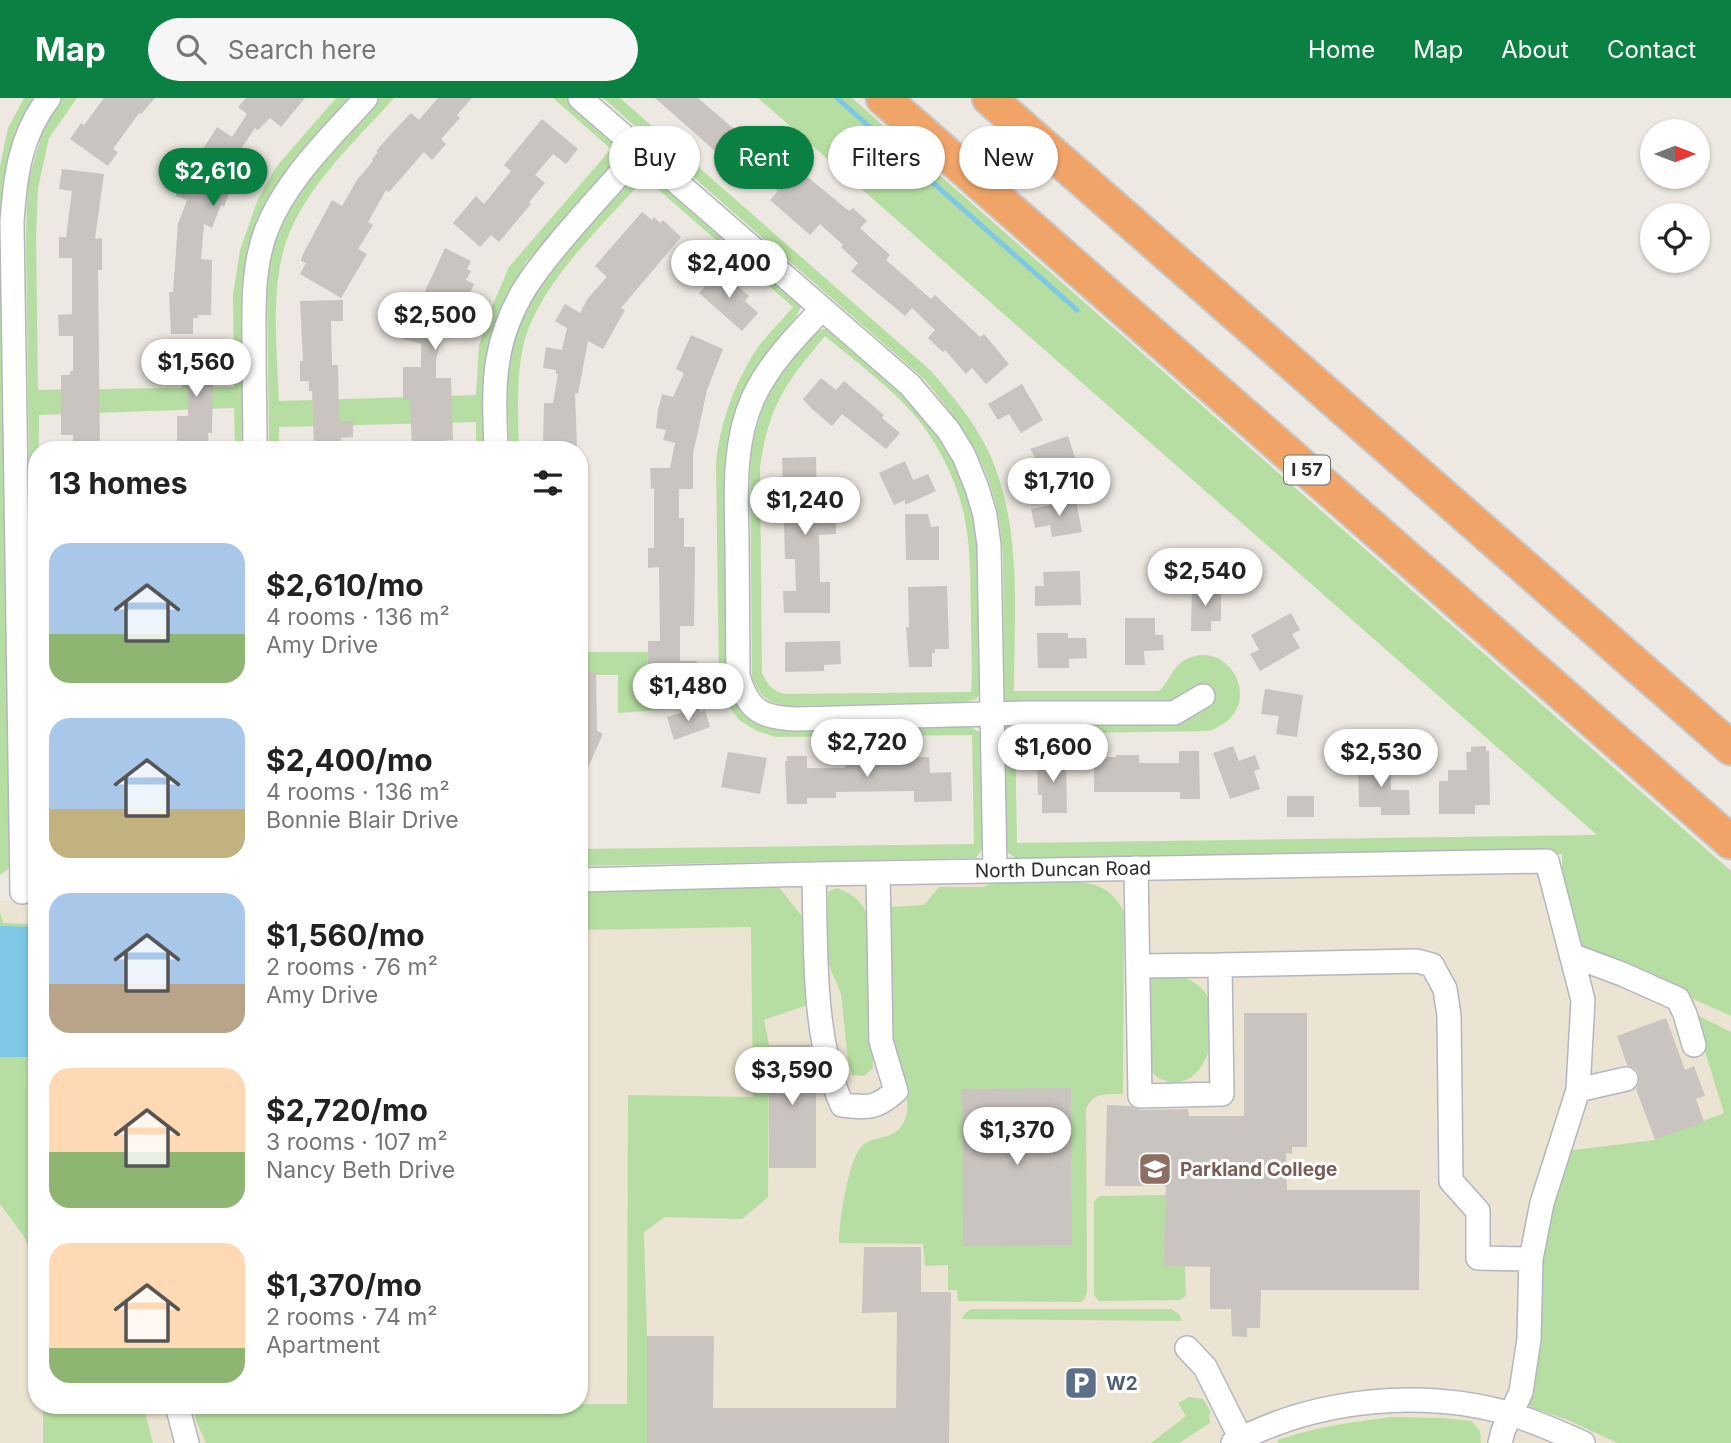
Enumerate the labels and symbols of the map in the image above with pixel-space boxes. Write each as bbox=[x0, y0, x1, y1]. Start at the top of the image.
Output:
north arrow bbox=[1640, 119, 1710, 189]
pin: $2,610 bbox=[156, 148, 270, 208]
pin: $2,400 bbox=[672, 240, 786, 300]
pin: $2,500 bbox=[378, 292, 492, 352]
pin: $1,560 bbox=[139, 340, 253, 399]
road number: I 57 bbox=[1284, 456, 1330, 484]
pin: $1,710 bbox=[1002, 458, 1116, 518]
pin: $1,240 bbox=[748, 478, 862, 537]
pin: $2,540 bbox=[1148, 548, 1262, 608]
pin: $1,480 bbox=[631, 664, 745, 723]
pin: $2,720 bbox=[810, 720, 924, 779]
pin: $1,600 bbox=[996, 724, 1110, 784]
pin: $2,530 bbox=[1324, 730, 1438, 789]
street label: North Duncan Road bbox=[975, 856, 1151, 883]
pin: $3,590 bbox=[735, 1048, 849, 1107]
pin: $1,370 bbox=[960, 1108, 1074, 1167]
school or university icon: Parkland College bbox=[1136, 1150, 1174, 1188]
place label: Parkland College bbox=[1180, 1158, 1337, 1181]
parking icon: W2 bbox=[1062, 1364, 1100, 1402]
place label: W2 bbox=[1106, 1372, 1138, 1395]

